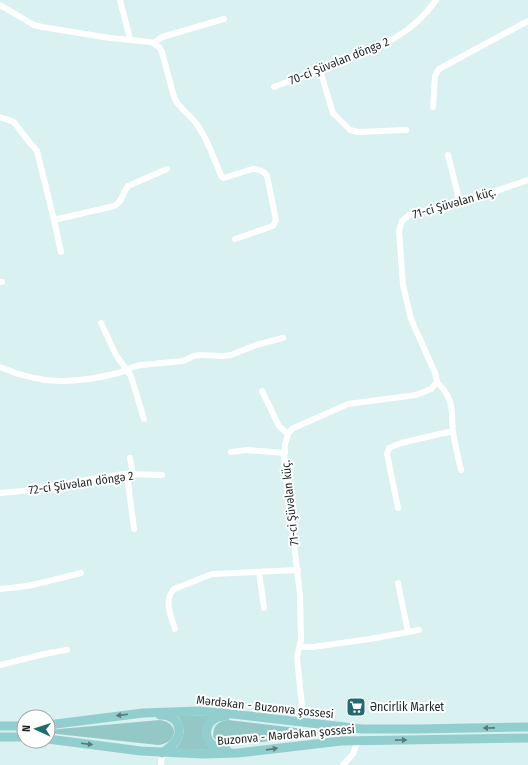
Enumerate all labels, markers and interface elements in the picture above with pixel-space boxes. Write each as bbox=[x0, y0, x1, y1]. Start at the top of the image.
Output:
street label: 70-ci Şüvəlan döngə 2 bbox=[287, 35, 391, 87]
street label: 71-ci Şüvəlan küç. bbox=[411, 184, 498, 222]
street label: 71-ci Şüvəlan küç. bbox=[278, 459, 301, 547]
street label: 72-ci Şüvəlan döngə 2 bbox=[28, 469, 134, 497]
street label: Mərdəkan - Buzonva şossesi bbox=[196, 693, 334, 721]
supermarket icon: Əncirlik Market bbox=[345, 696, 367, 718]
place label: Əncirlik Market bbox=[370, 700, 444, 714]
north arrow bbox=[16, 709, 56, 749]
one-way arrow bbox=[116, 712, 128, 718]
street label: Buzonva - Mərdəkan şossesi bbox=[217, 722, 355, 748]
one-way arrow bbox=[483, 724, 495, 731]
text: N bbox=[20, 725, 33, 732]
one-way arrow bbox=[395, 737, 408, 743]
one-way arrow bbox=[81, 741, 93, 747]
one-way arrow bbox=[266, 746, 278, 752]

